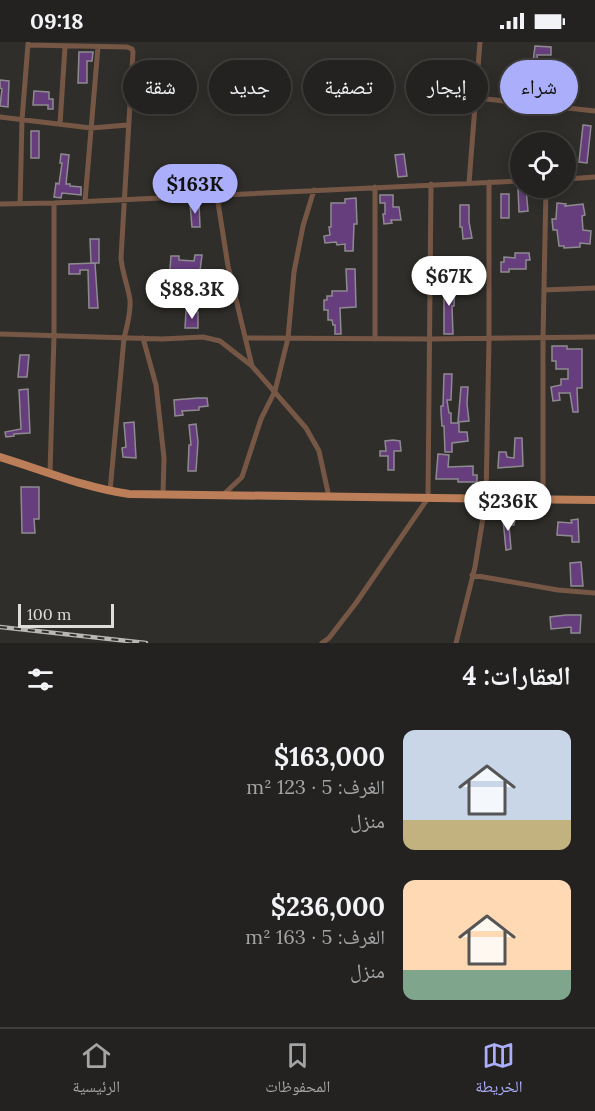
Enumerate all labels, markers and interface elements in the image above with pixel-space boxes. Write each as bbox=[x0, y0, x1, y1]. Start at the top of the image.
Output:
text: 09:18 bbox=[30, 7, 84, 35]
chip: شقة bbox=[123, 60, 197, 114]
chip: جديد bbox=[209, 60, 291, 114]
chip: تصفية bbox=[303, 60, 394, 114]
chip: إيجار bbox=[406, 60, 488, 114]
chip: شراء bbox=[500, 60, 578, 114]
map controls bbox=[510, 132, 576, 198]
button: locate bbox=[510, 132, 576, 198]
pin: $163K bbox=[153, 164, 237, 215]
text: $163K bbox=[167, 171, 223, 196]
pin: $67K bbox=[413, 256, 485, 307]
text: $67K bbox=[426, 263, 472, 288]
pin: $88.3K bbox=[143, 269, 241, 320]
text: $88.3K bbox=[160, 276, 224, 301]
pin: $236K bbox=[466, 481, 550, 532]
text: $236K bbox=[478, 488, 538, 513]
scale bar bbox=[18, 601, 114, 628]
text: 100 m bbox=[27, 604, 71, 624]
text: العقارات: 4 bbox=[462, 659, 571, 692]
icon: filters bbox=[24, 663, 57, 696]
text: $163,000 bbox=[274, 740, 385, 773]
icon: home bbox=[451, 754, 523, 826]
text: الغرف: 5 · 123 m² bbox=[246, 774, 385, 799]
text: منزل bbox=[350, 808, 385, 833]
text: $236,000 bbox=[271, 890, 385, 923]
icon: home bbox=[451, 904, 523, 976]
text: الغرف: 5 · 163 m² bbox=[245, 924, 385, 949]
text: منزل bbox=[350, 958, 385, 983]
tab: الرئيسية bbox=[73, 1039, 120, 1102]
tab: المحفوظات bbox=[265, 1039, 330, 1102]
tab: الخريطة bbox=[475, 1039, 522, 1102]

